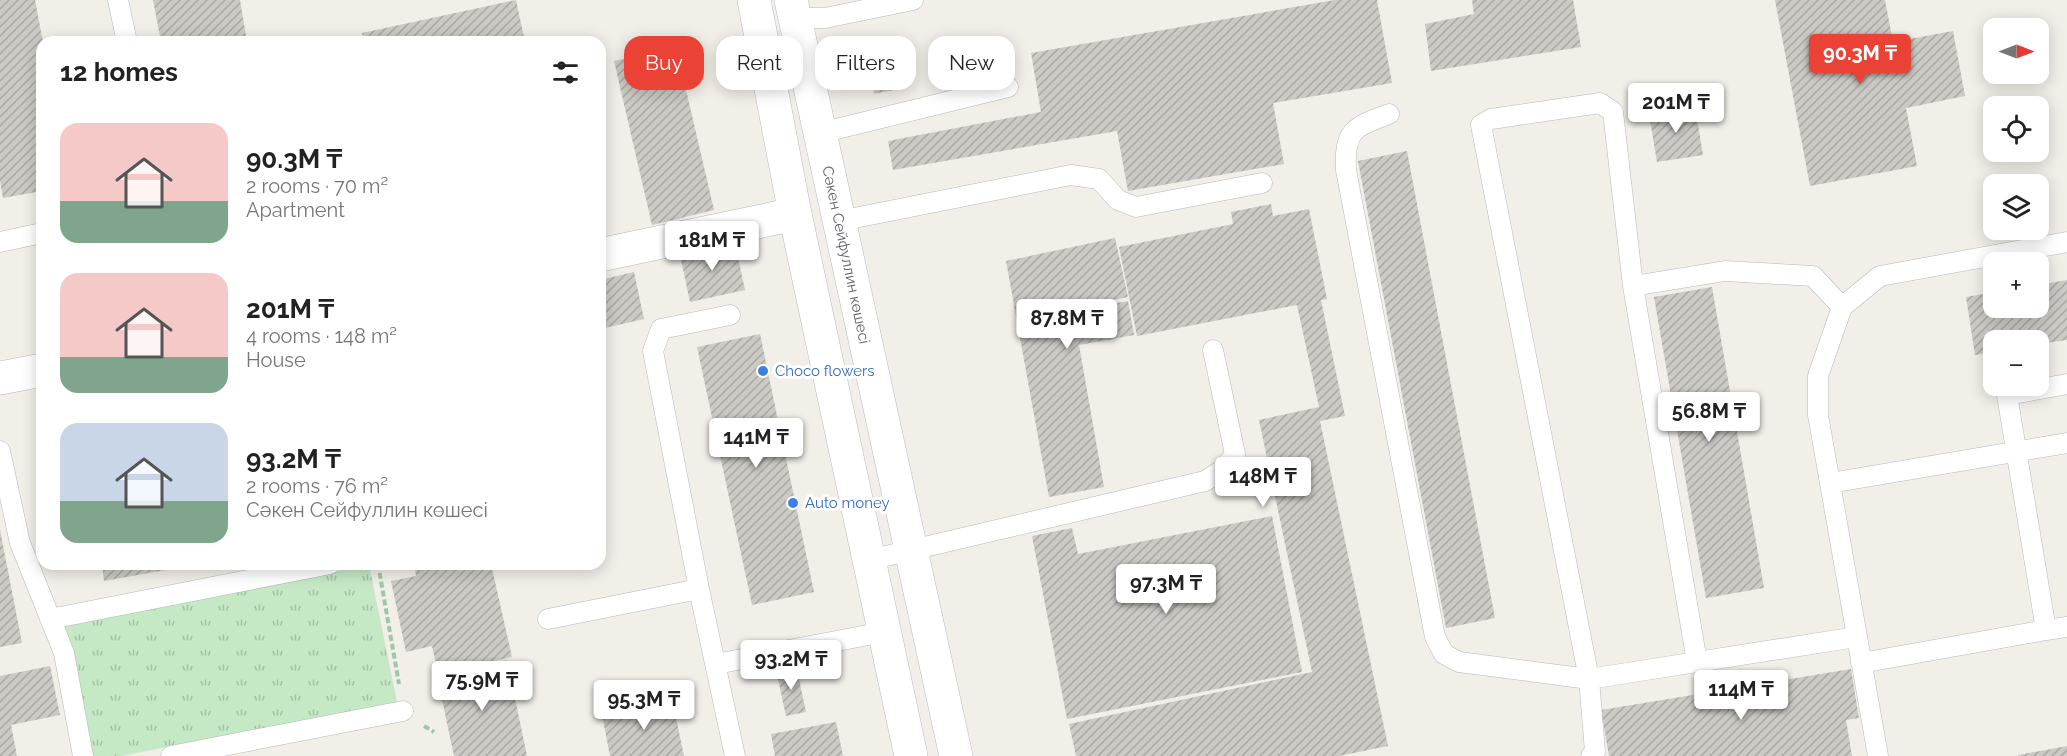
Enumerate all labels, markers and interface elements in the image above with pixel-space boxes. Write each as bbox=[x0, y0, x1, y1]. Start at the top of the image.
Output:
north arrow bbox=[1983, 18, 2049, 84]
map controls bbox=[1983, 18, 2049, 396]
pin: 90.3M ₸ bbox=[1805, 34, 1915, 85]
chip: Buy bbox=[624, 36, 704, 90]
chip: Rent bbox=[716, 36, 803, 90]
chip: Filters bbox=[815, 36, 916, 90]
chip: New bbox=[928, 36, 1015, 90]
text: 90.3M ₸ bbox=[1823, 41, 1897, 65]
icon: filters bbox=[549, 56, 582, 89]
text: 12 homes bbox=[60, 57, 178, 87]
pin: 201M ₸ bbox=[1627, 83, 1725, 134]
text: 201M ₸ bbox=[1642, 90, 1710, 114]
button: locate bbox=[1983, 96, 2049, 162]
text: 90.3M ₸ bbox=[246, 144, 342, 174]
icon: home bbox=[108, 147, 180, 219]
street label: Сәкен Сейфуллин көшесі bbox=[818, 164, 874, 346]
text: 2 rooms · 70 m² bbox=[246, 174, 388, 198]
button: layers bbox=[1983, 174, 2049, 240]
text: Apartment bbox=[246, 198, 345, 222]
pin: 181M ₸ bbox=[663, 221, 761, 272]
text: 181M ₸ bbox=[679, 228, 745, 252]
button: + bbox=[1983, 252, 2049, 318]
text: 201M ₸ bbox=[246, 294, 334, 324]
icon: home bbox=[108, 297, 180, 369]
pin: 87.8M ₸ bbox=[1012, 299, 1122, 350]
text: 87.8M ₸ bbox=[1030, 306, 1104, 330]
text: 4 rooms · 148 m² bbox=[246, 324, 397, 348]
button: − bbox=[1983, 330, 2049, 396]
text: House bbox=[246, 348, 306, 372]
place label: Choco flowers bbox=[775, 362, 875, 380]
marker: Choco flowers bbox=[756, 364, 770, 378]
pin: 56.8M ₸ bbox=[1654, 392, 1764, 443]
text: 56.8M ₸ bbox=[1672, 399, 1746, 423]
pin: 141M ₸ bbox=[707, 418, 805, 469]
text: 141M ₸ bbox=[723, 425, 789, 449]
text: 93.2M ₸ bbox=[246, 444, 341, 474]
icon: home bbox=[108, 447, 180, 519]
pin: 148M ₸ bbox=[1214, 457, 1312, 508]
text: 148M ₸ bbox=[1229, 464, 1297, 488]
text: 2 rooms · 76 m² bbox=[246, 474, 388, 498]
place label: Auto money bbox=[805, 494, 890, 512]
marker: Auto money bbox=[786, 496, 800, 510]
text: Сәкен Сейфуллин көшесі bbox=[246, 498, 488, 522]
pin: 97.3M ₸ bbox=[1111, 564, 1221, 615]
text: 97.3M ₸ bbox=[1130, 571, 1202, 595]
pin: 93.2M ₸ bbox=[736, 640, 846, 691]
text: 93.2M ₸ bbox=[754, 647, 828, 671]
pin: 75.9M ₸ bbox=[427, 661, 537, 712]
text: 75.9M ₸ bbox=[446, 668, 518, 692]
pin: 114M ₸ bbox=[1692, 670, 1790, 721]
text: 114M ₸ bbox=[1708, 677, 1774, 701]
pin: 95.3M ₸ bbox=[589, 680, 699, 731]
text: 95.3M ₸ bbox=[608, 687, 681, 711]

